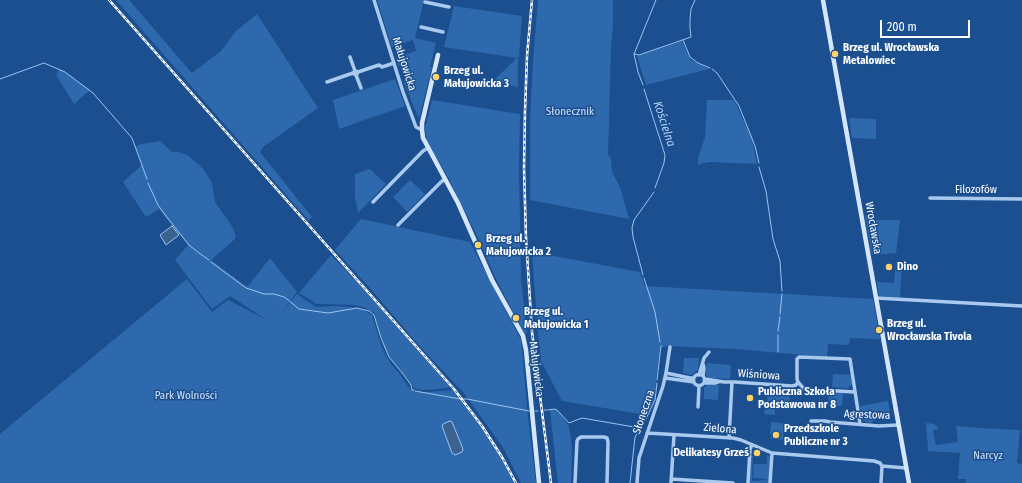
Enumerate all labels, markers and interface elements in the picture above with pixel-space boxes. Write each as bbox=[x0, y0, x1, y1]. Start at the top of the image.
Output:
scale bar bbox=[882, 12, 972, 38]
text: 200 m bbox=[887, 20, 917, 34]
street label: Małujowicka bbox=[389, 35, 419, 93]
place label: Brzeg ul. Wrocławska Metalowiec bbox=[843, 41, 939, 67]
marker: Brzeg ul. Wrocławska Metalowiec bbox=[830, 49, 840, 59]
place label: Brzeg ul. Małujowicka 3 bbox=[444, 64, 509, 90]
marker: Brzeg ul. Małujowicka 3 bbox=[431, 72, 441, 82]
water label: Kościelna bbox=[650, 99, 678, 149]
park label: Słonecznik bbox=[546, 105, 594, 119]
street label: Filozofów bbox=[955, 183, 997, 197]
street label: Wrocławska bbox=[862, 201, 884, 255]
place label: Brzeg ul. Małujowicka 2 bbox=[486, 232, 551, 258]
marker: Brzeg ul. Małujowicka 2 bbox=[473, 240, 483, 250]
place label: Dino bbox=[897, 260, 918, 274]
marker: Dino bbox=[884, 262, 894, 272]
place label: Brzeg ul. Małujowicka 1 bbox=[524, 305, 588, 331]
marker: Brzeg ul. Małujowicka 1 bbox=[511, 313, 521, 323]
place label: Brzeg ul. Wrocławska Tivola bbox=[887, 317, 972, 343]
marker: Brzeg ul. Wrocławska Tivola bbox=[874, 325, 884, 335]
street label: Małujowicka bbox=[526, 341, 546, 397]
street label: Wiśniowa bbox=[737, 367, 781, 383]
place label: Publiczna Szkoła Podstawowa nr 8 bbox=[758, 385, 836, 411]
street label: Słoneczna bbox=[630, 388, 658, 436]
park label: Park Wolności bbox=[155, 389, 217, 403]
marker: Publiczna Szkoła Podstawowa nr 8 bbox=[745, 393, 755, 403]
street label: Agrestowa bbox=[844, 408, 890, 422]
street label: Zielona bbox=[703, 421, 737, 437]
place label: Przedszkole Publiczne nr 3 bbox=[784, 422, 848, 448]
marker: Przedszkole Publiczne nr 3 bbox=[771, 430, 781, 440]
place label: Delikatesy Grześ bbox=[673, 446, 749, 460]
marker: Delikatesy Grześ bbox=[752, 448, 762, 458]
park label: Narcyz bbox=[973, 449, 1003, 463]

